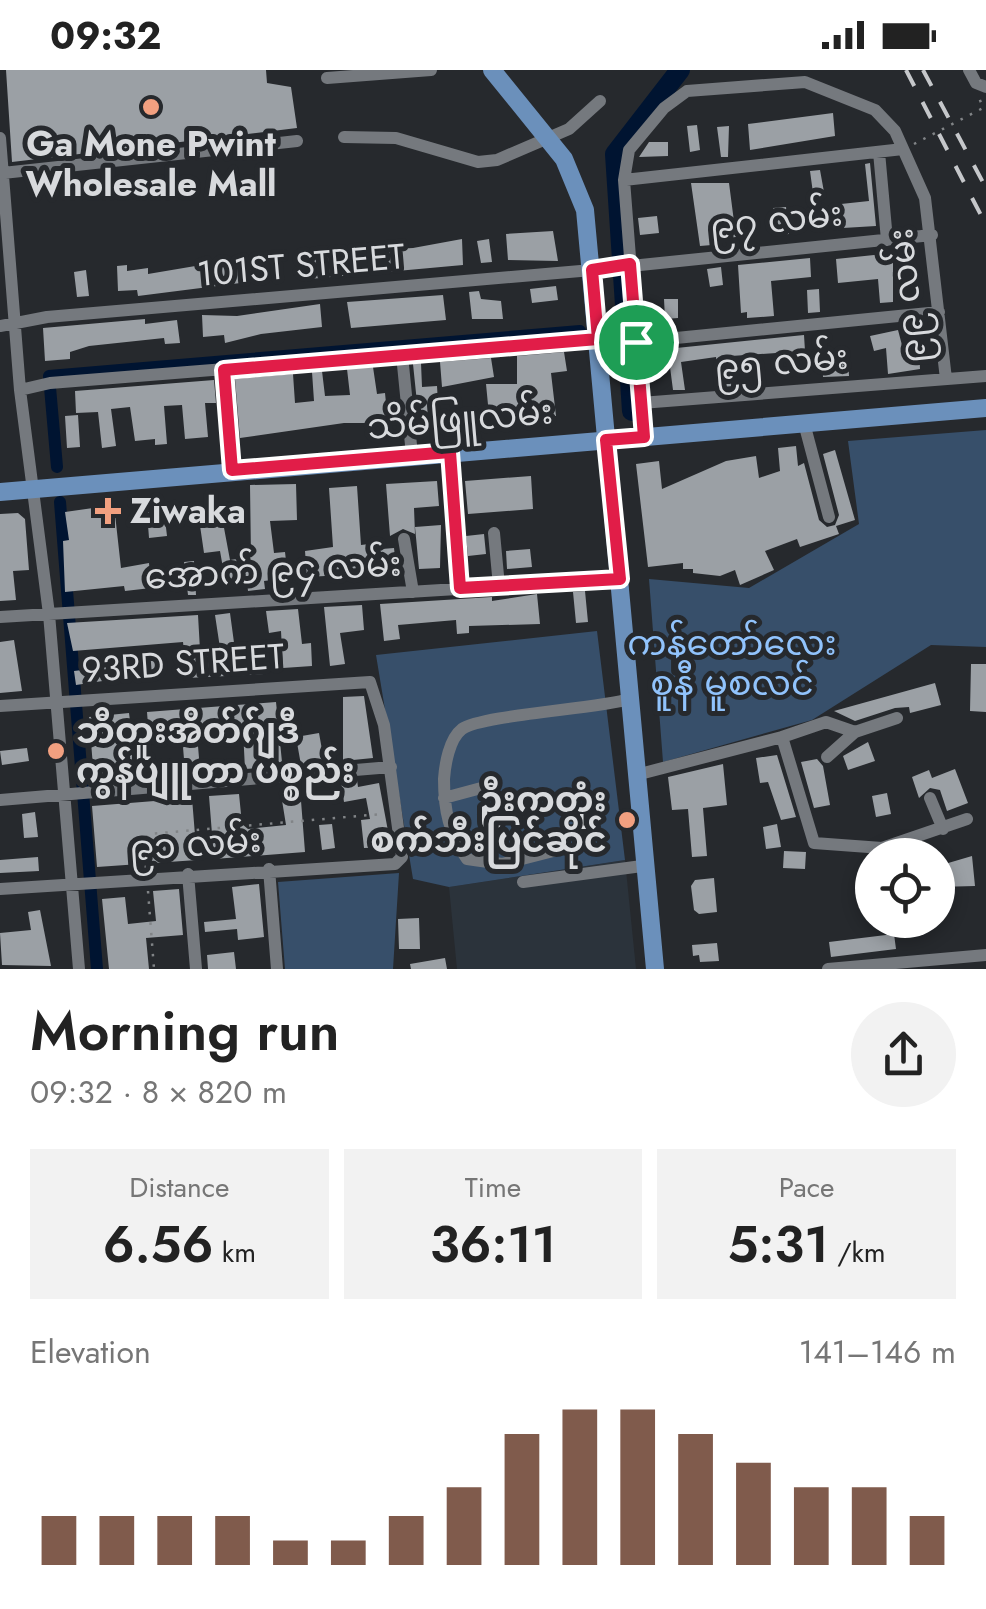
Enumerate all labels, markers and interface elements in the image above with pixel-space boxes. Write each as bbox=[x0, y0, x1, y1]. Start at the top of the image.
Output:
text: 09:32 bbox=[50, 8, 161, 63]
marker: Ga Mone Pwint Wholesale Mall bbox=[140, 96, 162, 118]
place label: Ga Mone Pwint Wholesale Mall bbox=[25, 119, 277, 209]
street label: ၉၇ လမ်း bbox=[707, 188, 845, 255]
street label: ၉၉ လမ်း bbox=[875, 225, 942, 366]
street label: 101ST STREET bbox=[195, 231, 407, 299]
pin bbox=[594, 300, 679, 385]
icon: arrive bbox=[609, 315, 664, 370]
street label: ၉၅ လမ်း bbox=[712, 331, 850, 396]
street label: သိမ်ဖြူလမ်း bbox=[365, 386, 555, 455]
place label: Ziwaka bbox=[130, 486, 246, 536]
marker: Ziwaka bbox=[95, 498, 121, 524]
street label: အောက် ၉၄ လမ်း bbox=[143, 538, 403, 605]
park label: ကန်တော်လေး စူနီ မူစလင် bbox=[627, 618, 837, 711]
street label: 93RD STREET bbox=[80, 631, 286, 695]
place label: ဘီတူးအိတ်ဂ်ျဒီ ကွန်ပျူတာ ပစ္စည်း bbox=[76, 706, 355, 801]
marker: ဘီတူးအိတ်ဂ်ျဒီ ကွန်ပျူတာ ပစ္စည်း bbox=[45, 740, 67, 762]
place label: ဦးကတုံး စက်ဘီးပြင်ဆိုင် bbox=[370, 775, 607, 869]
marker: ဦးကတုံး စက်ဘီးပြင်ဆိုင် bbox=[616, 809, 638, 831]
street label: ၉၁ လမ်း bbox=[127, 814, 263, 877]
map controls bbox=[855, 838, 955, 938]
button: locate bbox=[855, 838, 955, 938]
text: Morning run bbox=[30, 991, 340, 1071]
button: share bbox=[851, 1002, 956, 1107]
text: 09:32 · 8 × 820 m bbox=[30, 1069, 287, 1115]
text: Distance bbox=[129, 1167, 229, 1208]
text: Time bbox=[465, 1167, 521, 1208]
text: Pace bbox=[779, 1167, 835, 1208]
text: 6.56 bbox=[103, 1208, 213, 1281]
text: 36:11 bbox=[430, 1208, 556, 1281]
text: 5:31 bbox=[728, 1208, 829, 1281]
text: km bbox=[213, 1232, 256, 1273]
text: /km bbox=[829, 1232, 886, 1273]
text: Elevation bbox=[30, 1329, 151, 1375]
text: 141–146 m bbox=[799, 1329, 956, 1375]

